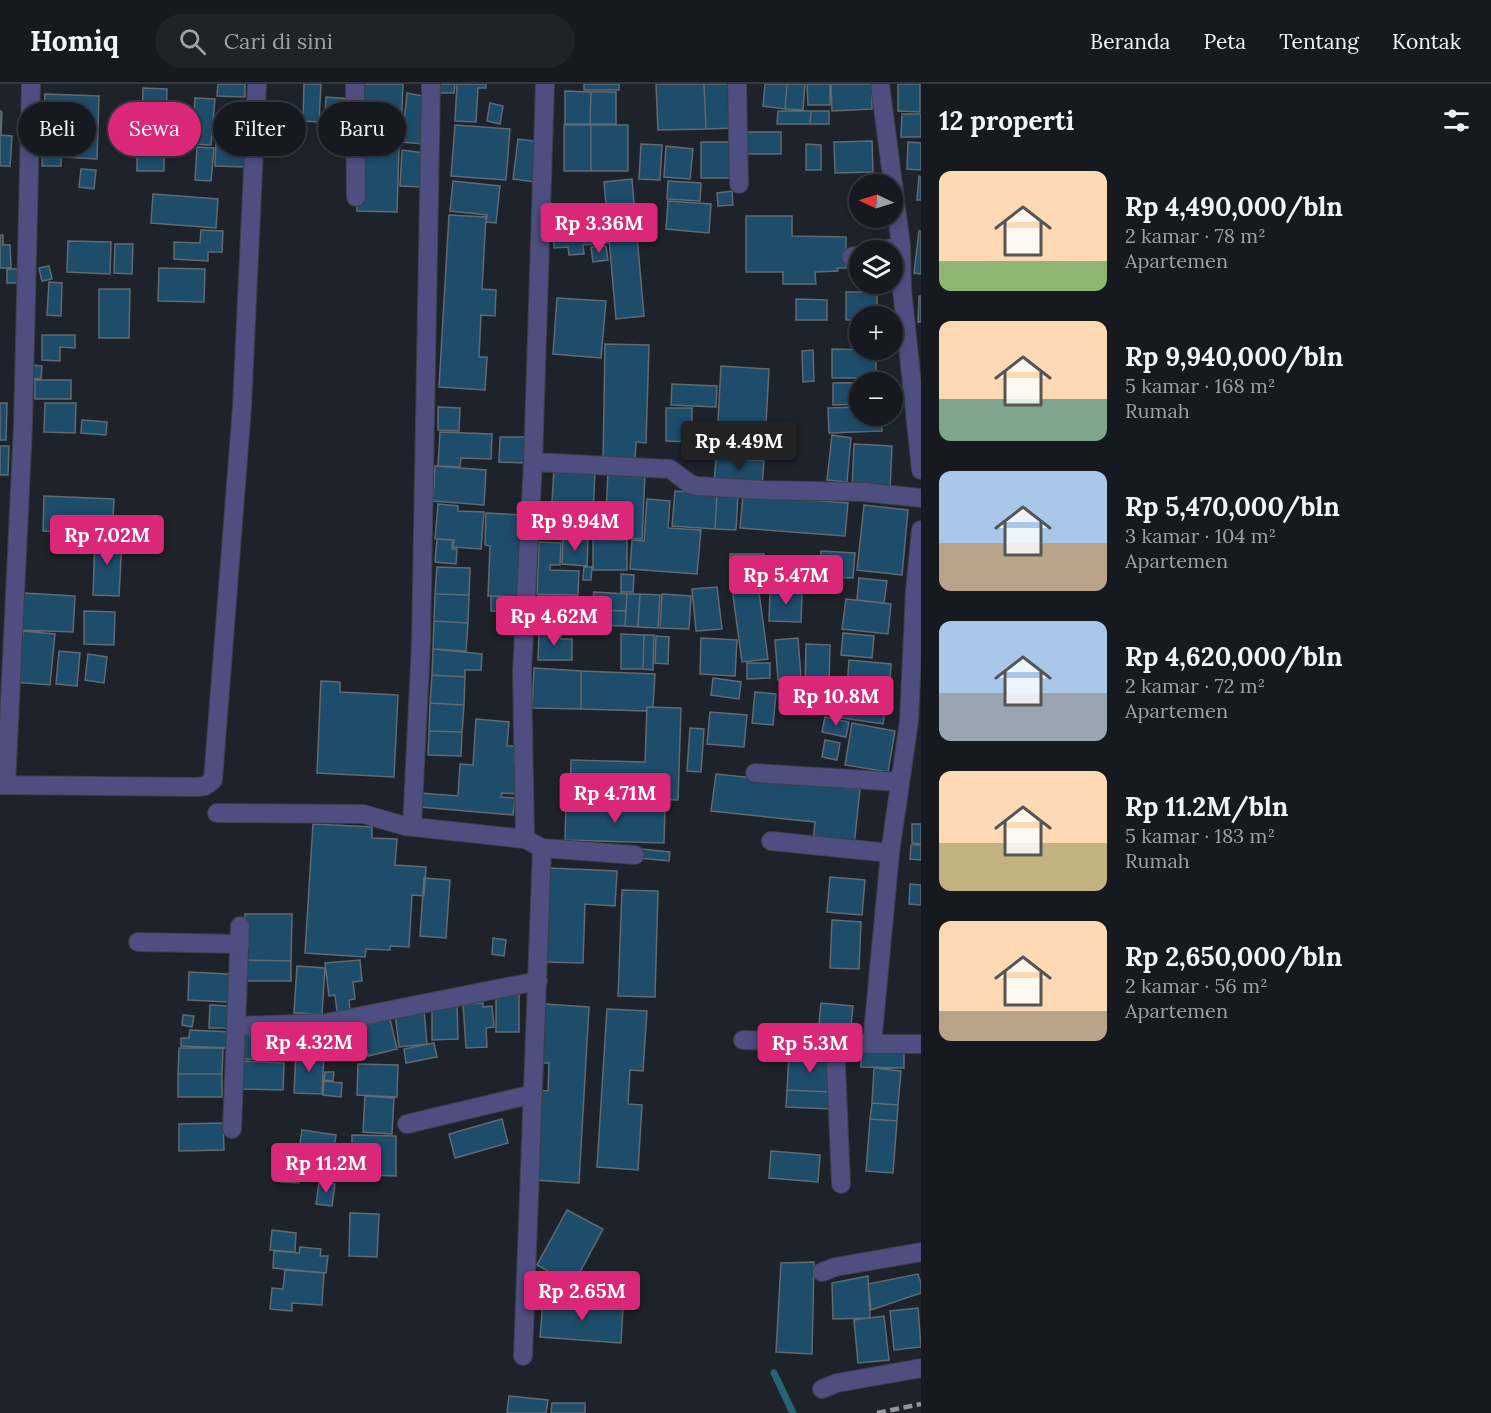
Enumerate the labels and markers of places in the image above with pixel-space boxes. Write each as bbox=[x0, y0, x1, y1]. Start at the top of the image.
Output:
pin: Rp 3.36M bbox=[537, 203, 661, 254]
pin: Rp 4.49M bbox=[677, 421, 801, 472]
pin: Rp 9.94M bbox=[513, 501, 637, 552]
pin: Rp 7.02M bbox=[45, 515, 169, 566]
pin: Rp 5.47M bbox=[724, 555, 848, 606]
pin: Rp 4.62M bbox=[492, 596, 616, 647]
pin: Rp 10.8M bbox=[774, 676, 898, 727]
pin: Rp 4.71M bbox=[553, 773, 677, 824]
pin: Rp 4.32M bbox=[247, 1022, 371, 1073]
pin: Rp 5.3M bbox=[755, 1023, 865, 1074]
pin: Rp 11.2M bbox=[264, 1143, 388, 1194]
pin: Rp 2.65M bbox=[520, 1271, 644, 1322]

